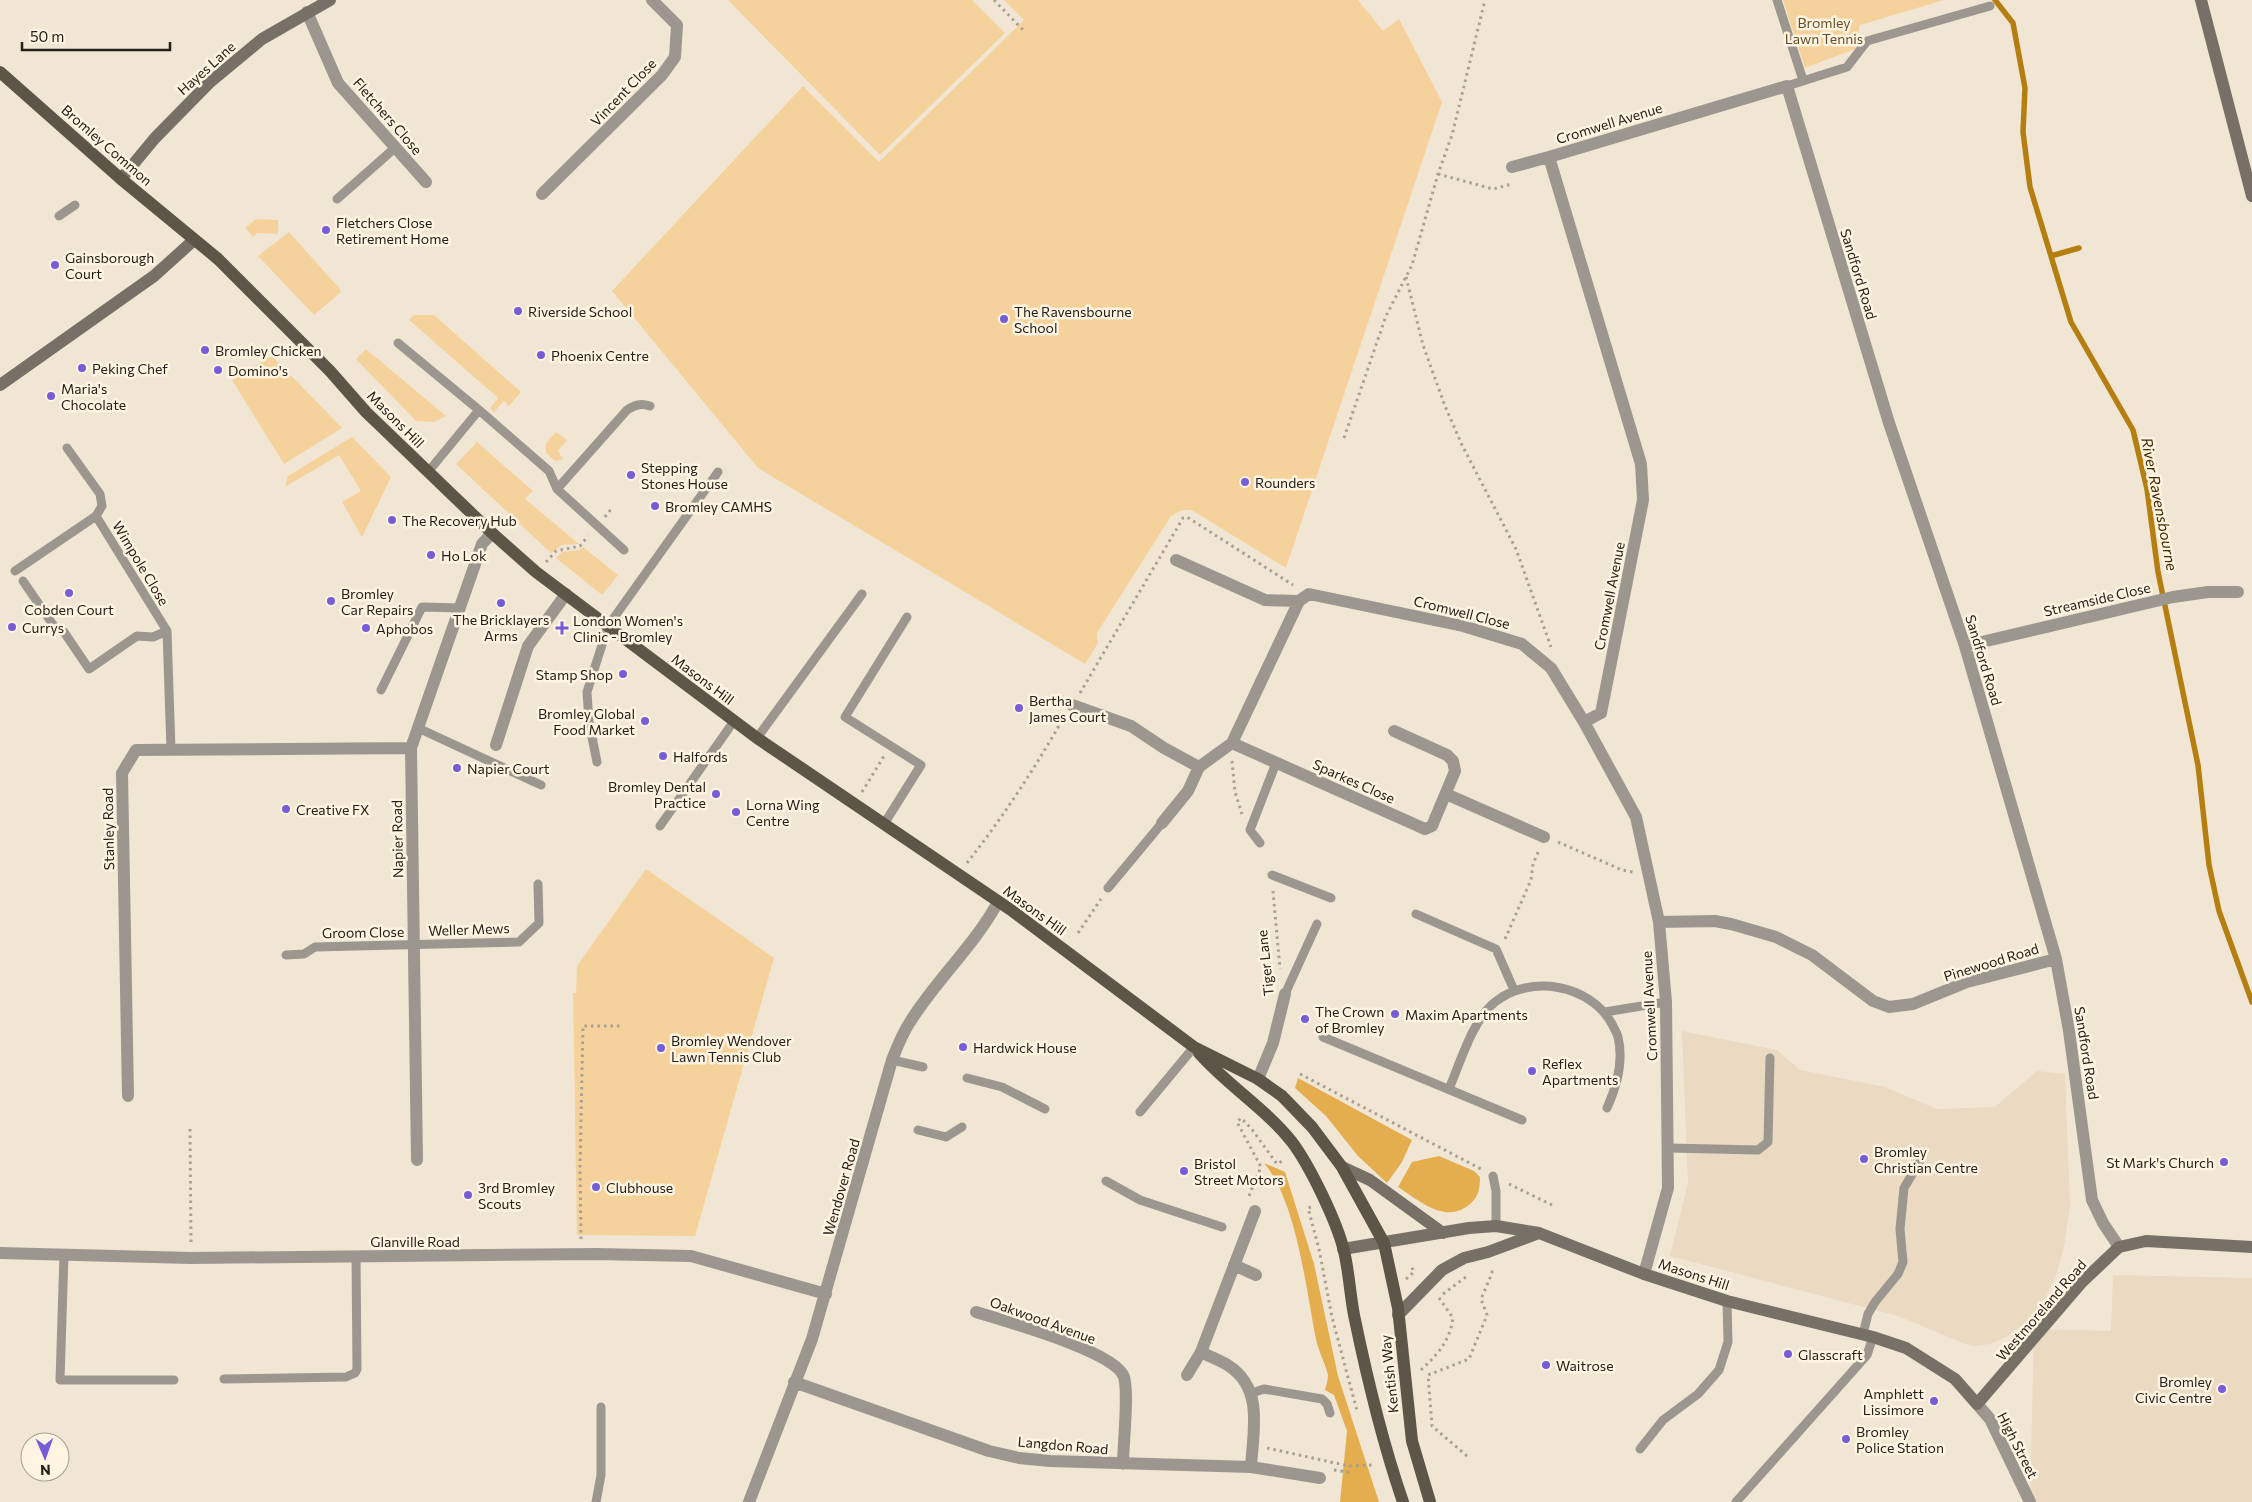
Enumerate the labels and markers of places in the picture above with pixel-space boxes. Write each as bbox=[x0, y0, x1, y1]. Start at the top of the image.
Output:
place label: Fletchers Close Retirement Home bbox=[336, 214, 449, 247]
marker: Fletchers Close Retirement Home bbox=[320, 224, 332, 236]
place label: Gainsborough Court bbox=[65, 249, 154, 282]
marker: Gainsborough Court bbox=[49, 259, 61, 271]
place label: Riverside School bbox=[528, 303, 632, 320]
place label: The Ravensbourne School bbox=[1014, 303, 1132, 336]
marker: Riverside School bbox=[512, 305, 524, 317]
marker: The Ravensbourne School bbox=[998, 313, 1010, 325]
place label: Bromley Chicken bbox=[215, 342, 321, 359]
marker: Bromley Chicken bbox=[199, 344, 211, 356]
place label: Phoenix Centre bbox=[551, 347, 649, 364]
marker: Phoenix Centre bbox=[535, 349, 547, 361]
place label: Peking Chef bbox=[92, 360, 168, 377]
marker: Peking Chef bbox=[76, 362, 88, 374]
place label: Domino's bbox=[228, 362, 288, 379]
marker: Domino's bbox=[212, 364, 224, 376]
place label: Maria's Chocolate bbox=[61, 380, 126, 413]
marker: Maria's Chocolate bbox=[45, 390, 57, 402]
place label: Stepping Stones House bbox=[641, 459, 728, 492]
marker: Stepping Stones House bbox=[625, 469, 637, 481]
place label: Rounders bbox=[1255, 474, 1315, 491]
marker: Rounders bbox=[1239, 476, 1251, 488]
place label: Bromley CAMHS bbox=[665, 498, 772, 515]
marker: Bromley CAMHS bbox=[649, 500, 661, 512]
place label: The Recovery Hub bbox=[402, 512, 517, 529]
marker: The Recovery Hub bbox=[386, 514, 398, 526]
place label: Ho Lok bbox=[441, 547, 487, 564]
marker: Ho Lok bbox=[425, 549, 437, 561]
place label: Bromley Car Repairs bbox=[341, 585, 413, 618]
marker: Cobden Court bbox=[63, 587, 75, 599]
marker: Bromley Car Repairs bbox=[325, 595, 337, 607]
marker: The Bricklayers Arms bbox=[495, 597, 507, 609]
place label: Cobden Court bbox=[24, 601, 114, 618]
place label: The Bricklayers Arms bbox=[453, 611, 549, 644]
place label: London Women's Clinic - Bromley bbox=[573, 612, 683, 645]
place label: Currys bbox=[22, 619, 64, 636]
place label: Aphobos bbox=[376, 620, 433, 637]
marker: Currys bbox=[6, 621, 18, 633]
marker: London Women's Clinic - Bromley bbox=[555, 621, 569, 635]
marker: Aphobos bbox=[360, 622, 372, 634]
place label: Stamp Shop bbox=[536, 666, 613, 683]
marker: Stamp Shop bbox=[617, 668, 629, 680]
place label: Bertha James Court bbox=[1029, 692, 1106, 725]
marker: Bertha James Court bbox=[1013, 702, 1025, 714]
place label: Bromley Global Food Market bbox=[538, 705, 635, 738]
marker: Bromley Global Food Market bbox=[639, 715, 651, 727]
place label: Halfords bbox=[673, 748, 728, 765]
marker: Halfords bbox=[657, 750, 669, 762]
place label: Napier Court bbox=[467, 760, 550, 777]
marker: Napier Court bbox=[451, 762, 463, 774]
place label: Bromley Dental Practice bbox=[608, 778, 706, 811]
marker: Bromley Dental Practice bbox=[710, 788, 722, 800]
place label: Lorna Wing Centre bbox=[746, 796, 820, 829]
place label: Creative FX bbox=[296, 801, 370, 818]
marker: Creative FX bbox=[280, 803, 292, 815]
marker: Lorna Wing Centre bbox=[730, 806, 742, 818]
place label: The Crown of Bromley bbox=[1315, 1003, 1384, 1036]
place label: Maxim Apartments bbox=[1405, 1006, 1528, 1023]
marker: Maxim Apartments bbox=[1389, 1008, 1401, 1020]
marker: The Crown of Bromley bbox=[1299, 1013, 1311, 1025]
place label: Bromley Wendover Lawn Tennis Club bbox=[671, 1032, 792, 1065]
place label: Hardwick House bbox=[973, 1039, 1077, 1056]
marker: Hardwick House bbox=[957, 1041, 969, 1053]
marker: Bromley Wendover Lawn Tennis Club bbox=[655, 1042, 667, 1054]
place label: Reflex Apartments bbox=[1542, 1055, 1618, 1088]
marker: Reflex Apartments bbox=[1526, 1065, 1538, 1077]
place label: Bromley Christian Centre bbox=[1874, 1143, 1978, 1176]
marker: Bromley Christian Centre bbox=[1858, 1153, 1870, 1165]
place label: St Mark's Church bbox=[2106, 1154, 2214, 1171]
place label: Bristol Street Motors bbox=[1194, 1155, 1284, 1188]
marker: St Mark's Church bbox=[2218, 1156, 2230, 1168]
marker: Bristol Street Motors bbox=[1178, 1165, 1190, 1177]
place label: 3rd Bromley Scouts bbox=[478, 1179, 555, 1212]
place label: Clubhouse bbox=[606, 1179, 673, 1196]
marker: Clubhouse bbox=[590, 1181, 602, 1193]
marker: 3rd Bromley Scouts bbox=[462, 1189, 474, 1201]
place label: Glasscraft bbox=[1798, 1346, 1863, 1363]
marker: Glasscraft bbox=[1782, 1348, 1794, 1360]
place label: Waitrose bbox=[1556, 1357, 1614, 1374]
marker: Waitrose bbox=[1540, 1359, 1552, 1371]
place label: Bromley Civic Centre bbox=[2135, 1373, 2212, 1406]
marker: Bromley Civic Centre bbox=[2216, 1383, 2228, 1395]
place label: Amphlett Lissimore bbox=[1863, 1385, 1924, 1418]
marker: Amphlett Lissimore bbox=[1928, 1395, 1940, 1407]
place label: Bromley Police Station bbox=[1856, 1423, 1944, 1456]
marker: Bromley Police Station bbox=[1840, 1433, 1852, 1445]

